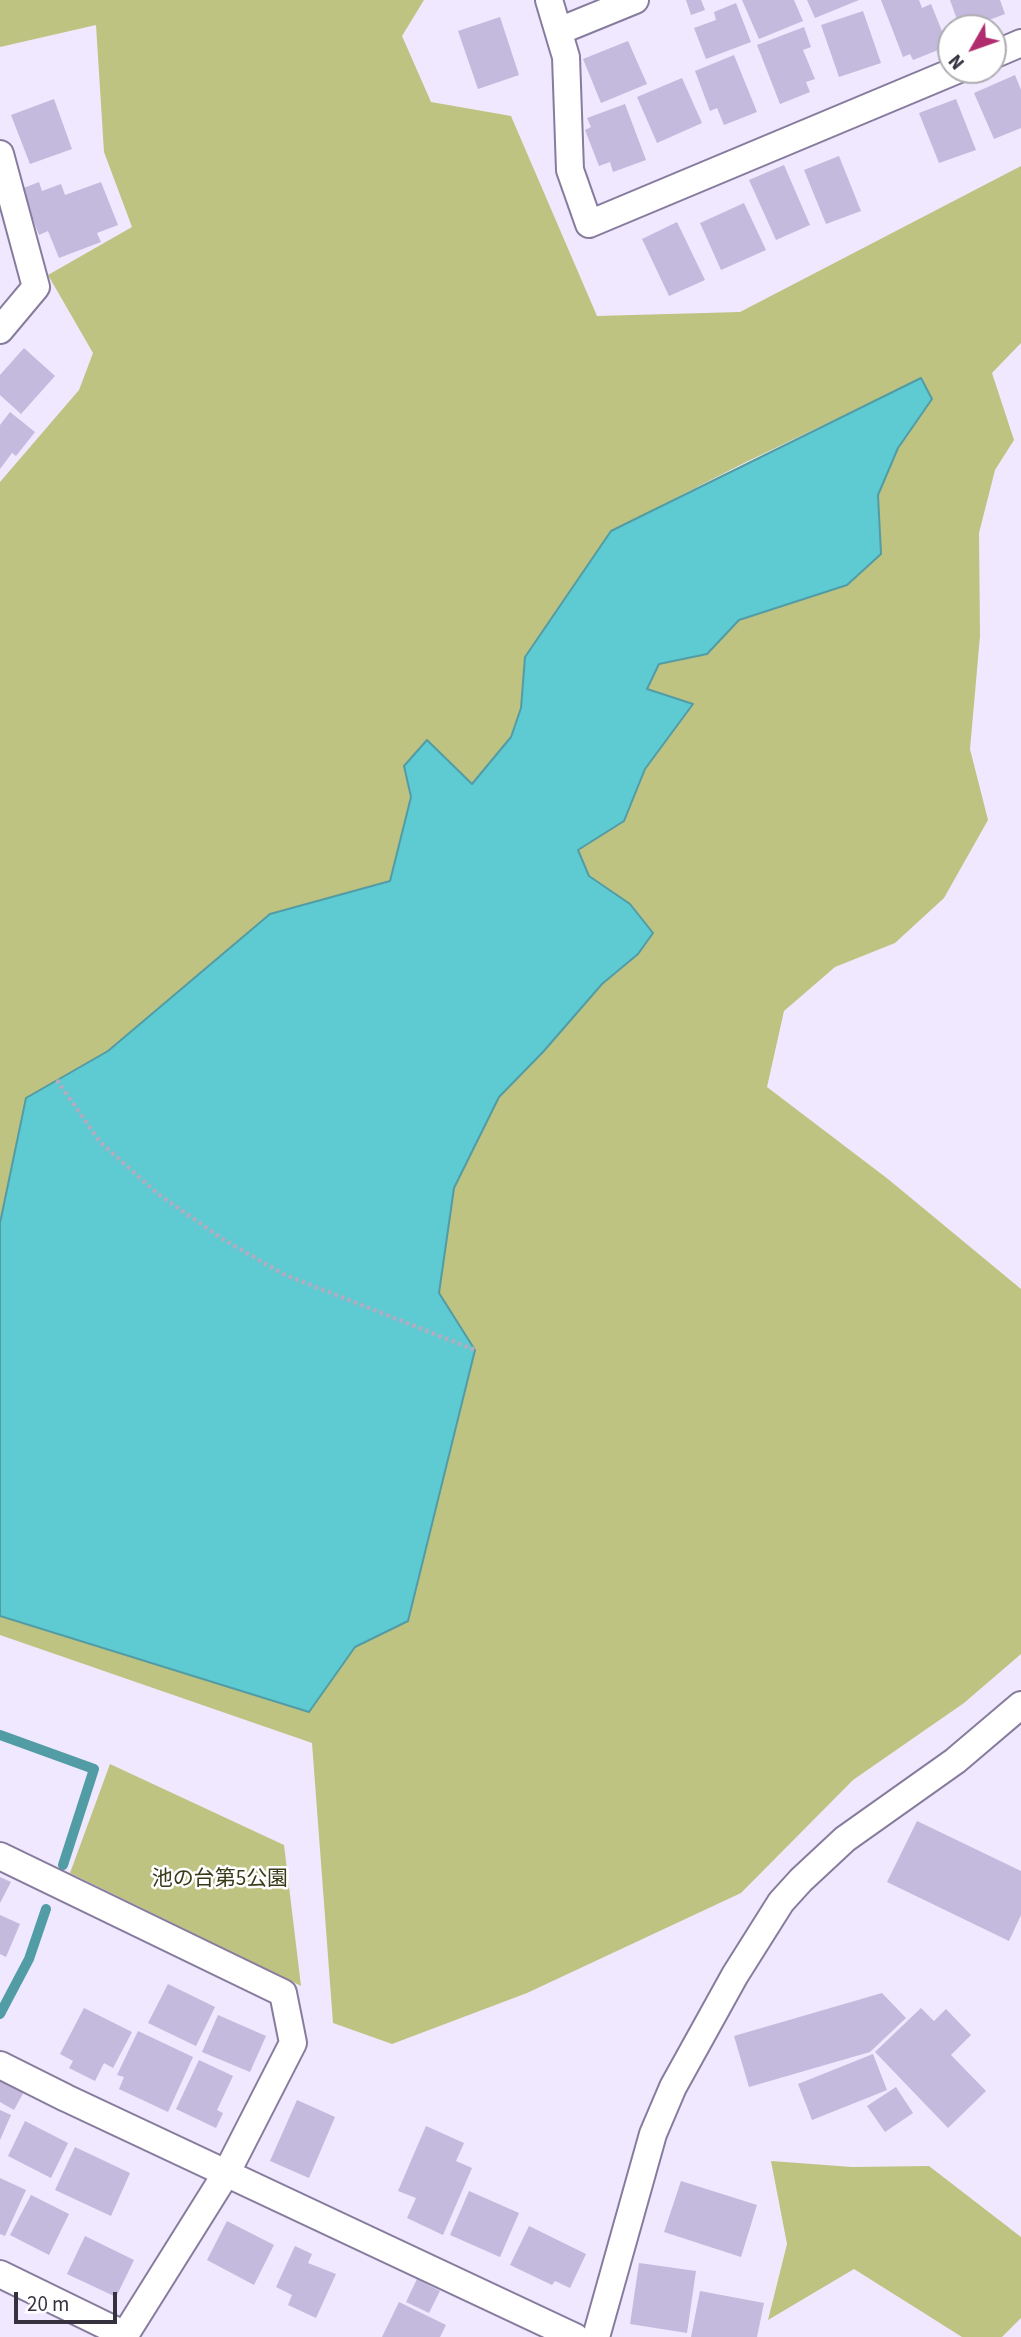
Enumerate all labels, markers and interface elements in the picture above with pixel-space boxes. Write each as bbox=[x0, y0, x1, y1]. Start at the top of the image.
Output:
north arrow bbox=[937, 14, 1007, 84]
text: N bbox=[943, 48, 971, 75]
park label: 池の台第5公園 bbox=[152, 1867, 288, 1893]
scale bar bbox=[18, 2278, 121, 2322]
text: 20 m bbox=[27, 2289, 69, 2319]

